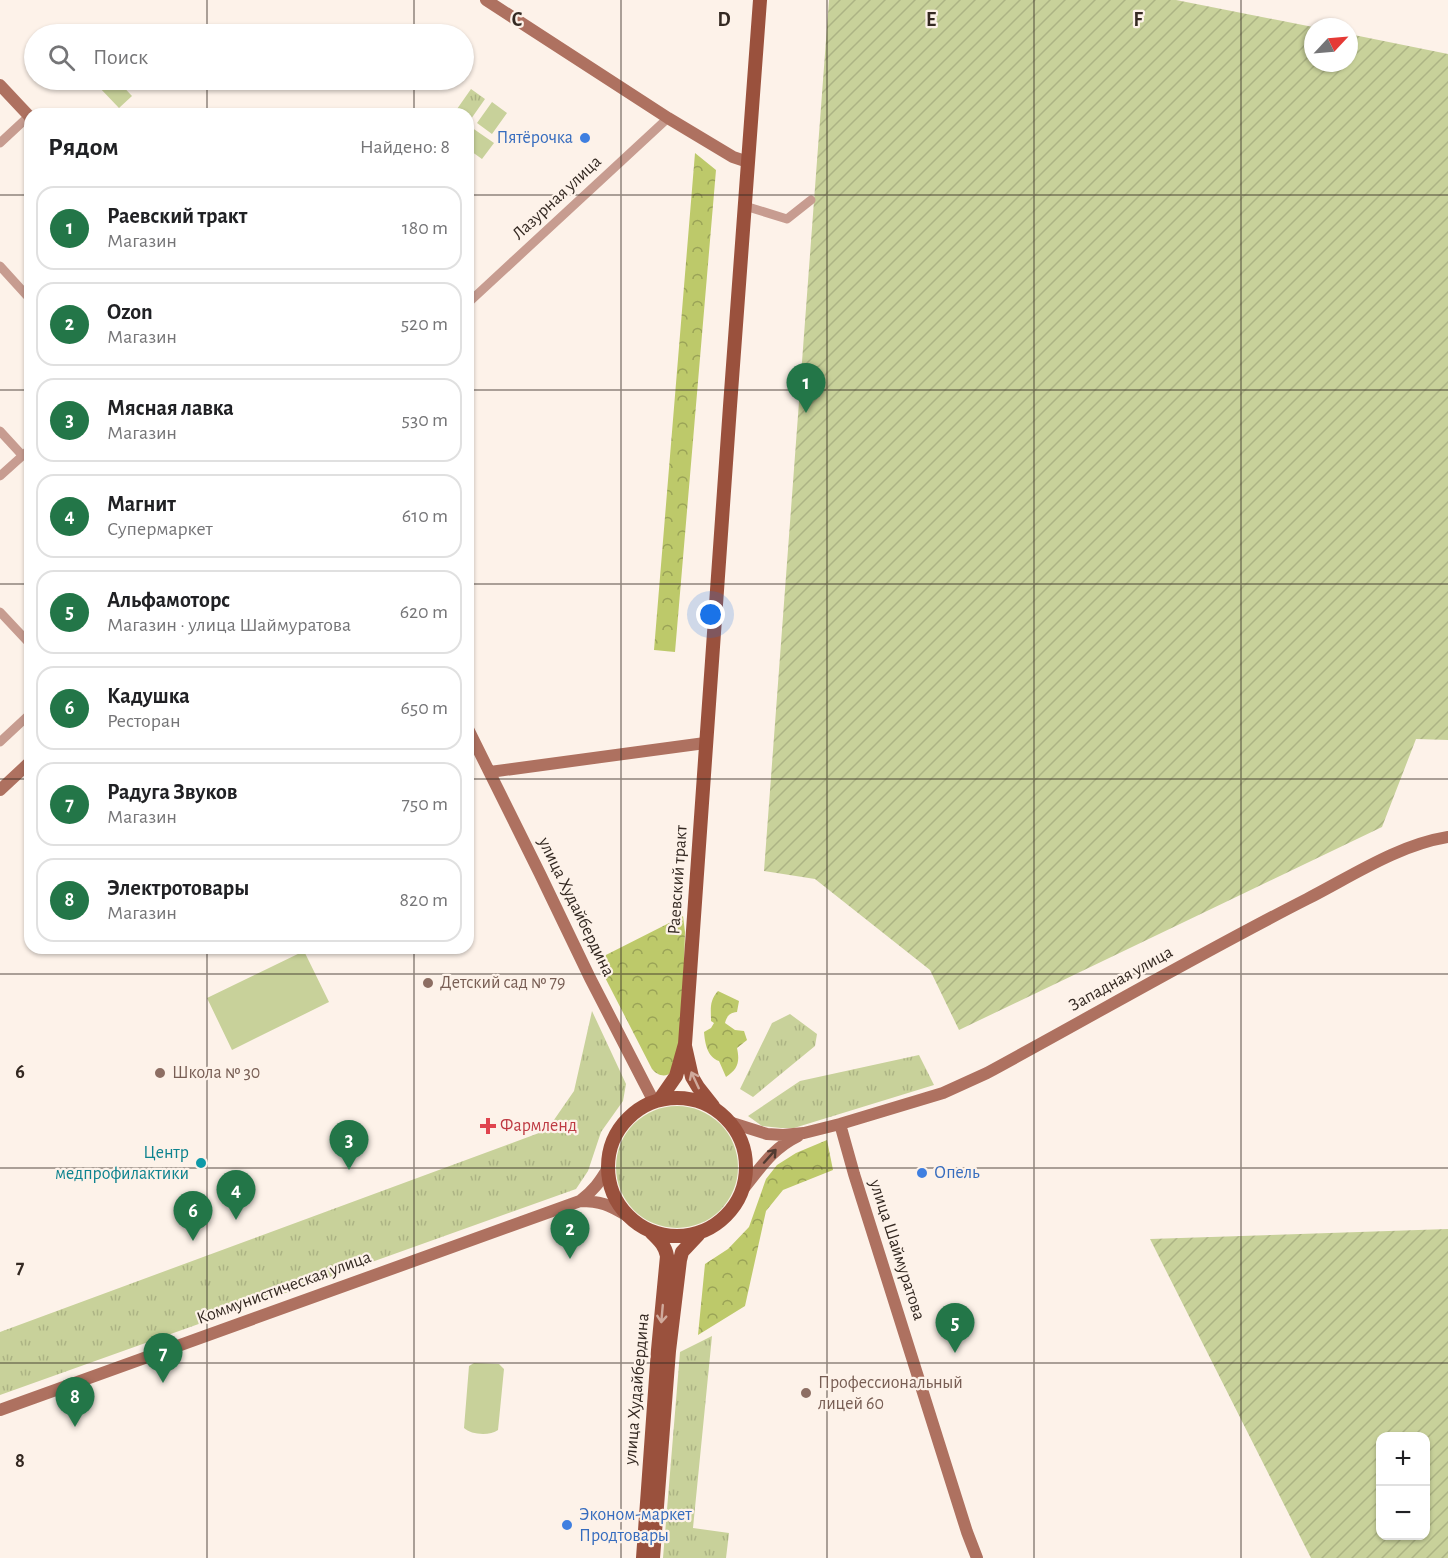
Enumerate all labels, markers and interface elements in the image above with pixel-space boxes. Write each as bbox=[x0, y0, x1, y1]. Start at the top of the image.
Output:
text: C bbox=[512, 10, 523, 30]
text: D bbox=[717, 10, 731, 30]
text: E bbox=[926, 10, 936, 30]
text: F bbox=[1133, 10, 1143, 30]
north arrow bbox=[1304, 18, 1358, 72]
search box bbox=[24, 24, 474, 90]
icon: search bbox=[45, 41, 78, 74]
text: Поиск bbox=[93, 46, 148, 68]
place label: Пятёрочка bbox=[496, 129, 573, 147]
marker: Пятёрочка bbox=[578, 131, 592, 145]
text: Рядом bbox=[48, 134, 119, 160]
text: Найдено: 8 bbox=[360, 137, 450, 157]
street label: Лазурная улица bbox=[509, 152, 605, 244]
text: Раевский тракт bbox=[107, 205, 247, 227]
text: 1 bbox=[66, 218, 73, 238]
text: 180 m bbox=[402, 218, 448, 238]
text: Магазин bbox=[107, 231, 177, 251]
text: Ozon bbox=[107, 301, 153, 323]
text: 2 bbox=[65, 314, 74, 334]
text: 520 m bbox=[401, 314, 448, 334]
text: Магазин bbox=[107, 327, 177, 347]
pin: 1 bbox=[786, 364, 826, 413]
text: Мясная лавка bbox=[107, 397, 234, 419]
text: 3 bbox=[65, 410, 74, 430]
text: 530 m bbox=[402, 410, 448, 430]
text: Магазин bbox=[107, 423, 177, 443]
text: Магнит bbox=[107, 493, 176, 515]
text: 4 bbox=[64, 506, 75, 526]
text: 610 m bbox=[402, 506, 448, 526]
text: Супермаркет bbox=[107, 519, 213, 539]
text: Альфамоторс bbox=[107, 589, 230, 611]
your location bbox=[696, 600, 725, 629]
text: 5 bbox=[65, 602, 74, 622]
text: 620 m bbox=[400, 602, 448, 622]
text: Магазин · улица Шаймуратова bbox=[107, 615, 351, 635]
text: Кадушка bbox=[107, 685, 190, 707]
text: 6 bbox=[65, 698, 74, 718]
text: 650 m bbox=[400, 698, 448, 718]
text: Ресторан bbox=[107, 711, 181, 731]
text: Радуга Звуков bbox=[107, 781, 237, 803]
text: 7 bbox=[65, 794, 74, 814]
text: 750 m bbox=[401, 794, 448, 814]
text: Магазин bbox=[107, 807, 177, 827]
street label: Раевский тракт bbox=[665, 824, 691, 935]
street label: улица Худайбердина bbox=[534, 833, 618, 979]
text: Электротовары bbox=[107, 877, 249, 899]
text: 8 bbox=[65, 890, 74, 910]
text: 820 m bbox=[400, 890, 448, 910]
text: Магазин bbox=[107, 903, 177, 923]
street label: Западная улица bbox=[1066, 943, 1176, 1015]
place label: Детский сад № 79 bbox=[440, 974, 566, 992]
marker: Детский сад № 79 bbox=[421, 976, 435, 990]
text: 6 bbox=[15, 1062, 25, 1082]
place label: Школа № 30 bbox=[172, 1064, 260, 1082]
marker: Школа № 30 bbox=[153, 1066, 167, 1080]
one-way arrow bbox=[689, 1071, 701, 1089]
place label: Фармленд bbox=[500, 1117, 577, 1135]
marker: Фармленд bbox=[481, 1119, 495, 1133]
pin: 3 bbox=[330, 1120, 368, 1170]
place label: Центр медпрофилактики bbox=[55, 1144, 189, 1183]
one-way arrow bbox=[763, 1149, 777, 1164]
marker: Центр медпрофилактики bbox=[194, 1156, 208, 1170]
place label: Опель bbox=[934, 1164, 980, 1182]
marker: Опель bbox=[915, 1166, 929, 1180]
pin: 4 bbox=[216, 1170, 256, 1220]
street label: улица Шаймуратова bbox=[865, 1176, 928, 1323]
pin: 6 bbox=[174, 1192, 212, 1241]
pin: 2 bbox=[550, 1210, 590, 1259]
street label: Коммунистическая улица bbox=[194, 1248, 374, 1328]
text: 7 bbox=[16, 1257, 25, 1277]
one-way arrow bbox=[656, 1304, 667, 1324]
pin: 5 bbox=[936, 1304, 974, 1353]
street label: улица Худайбердина bbox=[620, 1312, 653, 1467]
pin: 7 bbox=[144, 1334, 182, 1383]
place label: Профессиональный лицей 60 bbox=[818, 1374, 963, 1413]
pin: 8 bbox=[56, 1378, 94, 1427]
marker: Профессиональный лицей 60 bbox=[799, 1386, 813, 1400]
map controls bbox=[1376, 1432, 1430, 1540]
button: + bbox=[1376, 1432, 1430, 1486]
text: 8 bbox=[15, 1451, 25, 1471]
button: − bbox=[1376, 1486, 1430, 1540]
place label: Эконом-маркет Продтовары bbox=[579, 1506, 692, 1545]
marker: Эконом-маркет Продтовары bbox=[560, 1518, 574, 1532]

